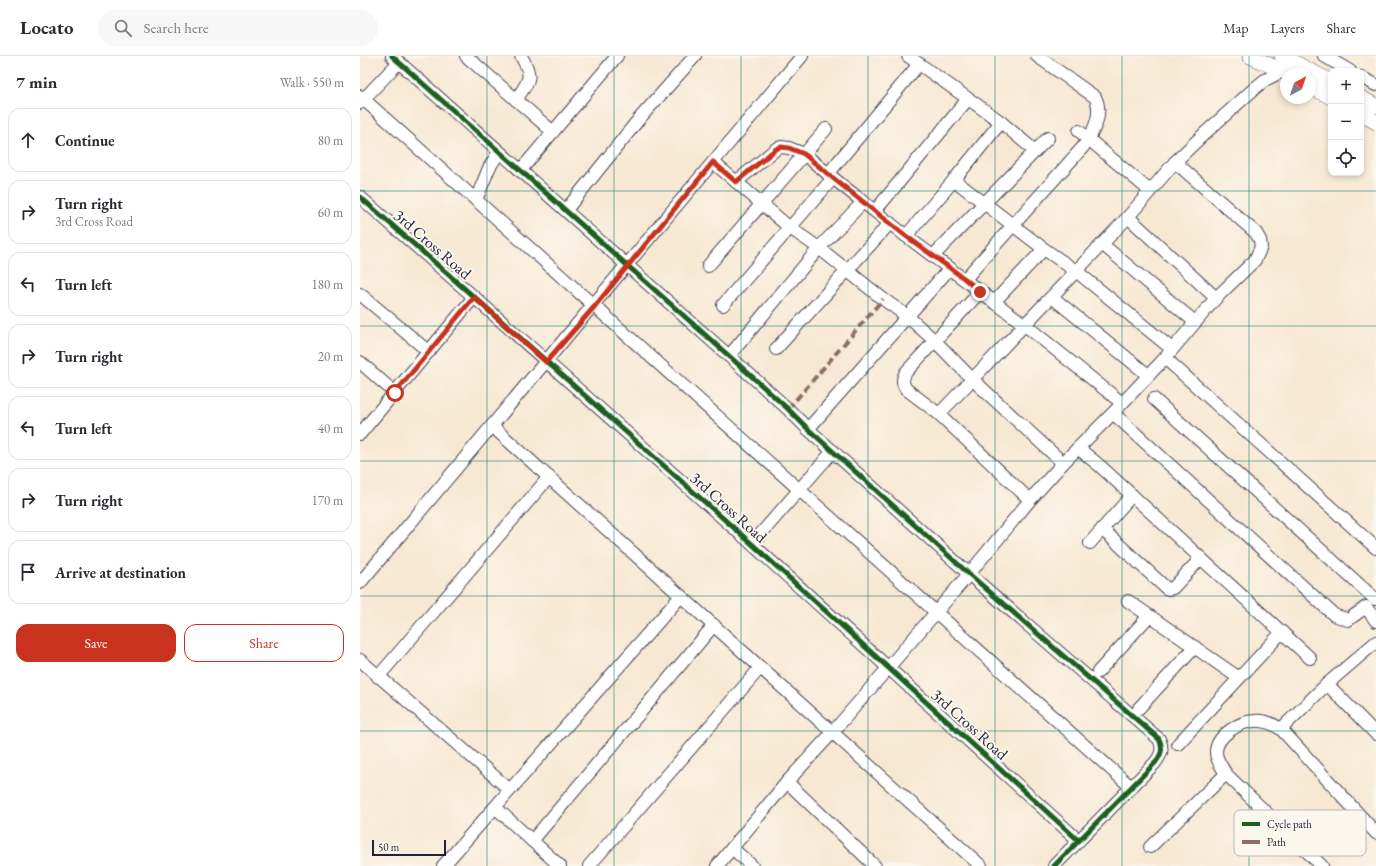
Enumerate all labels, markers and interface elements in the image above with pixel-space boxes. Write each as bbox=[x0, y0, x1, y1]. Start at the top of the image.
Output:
search box bbox=[98, 10, 378, 46]
text: Locato bbox=[20, 15, 74, 40]
icon: search bbox=[112, 17, 134, 39]
text: Search here bbox=[144, 18, 209, 37]
text: Map bbox=[1223, 19, 1248, 37]
text: Layers bbox=[1270, 19, 1305, 37]
text: Share bbox=[1327, 19, 1356, 37]
north arrow bbox=[1280, 68, 1316, 104]
map controls bbox=[1328, 68, 1364, 176]
button: + bbox=[1328, 68, 1364, 104]
text: 7 min bbox=[16, 71, 57, 93]
text: Walk · 550 m bbox=[280, 74, 344, 91]
button: − bbox=[1328, 104, 1364, 140]
icon: ahead bbox=[17, 129, 39, 151]
text: Continue bbox=[55, 131, 115, 150]
text: 80 m bbox=[318, 132, 343, 149]
button: locate bbox=[1328, 140, 1364, 176]
text: Turn right bbox=[55, 194, 123, 213]
icon: right bbox=[17, 201, 39, 223]
text: 60 m bbox=[318, 204, 343, 221]
street label: 3rd Cross Road bbox=[390, 205, 476, 284]
text: 3rd Cross Road bbox=[55, 213, 133, 230]
icon: left bbox=[17, 273, 39, 295]
text: Turn left bbox=[55, 275, 112, 294]
text: 180 m bbox=[312, 276, 343, 293]
route end bbox=[971, 283, 989, 301]
icon: right bbox=[17, 345, 39, 367]
text: Turn right bbox=[55, 347, 123, 366]
text: 20 m bbox=[318, 348, 343, 365]
route start bbox=[386, 384, 404, 402]
icon: left bbox=[17, 417, 39, 439]
text: Turn left bbox=[55, 419, 112, 438]
text: 40 m bbox=[318, 420, 343, 437]
street label: 3rd Cross Road bbox=[686, 467, 772, 548]
icon: right bbox=[17, 489, 39, 511]
text: Turn right bbox=[55, 491, 123, 510]
text: 170 m bbox=[312, 492, 343, 509]
icon: arrive bbox=[17, 561, 39, 583]
text: Arrive at destination bbox=[55, 563, 186, 582]
button: Save bbox=[16, 624, 176, 662]
button: Share bbox=[184, 624, 344, 662]
street label: 3rd Cross Road bbox=[927, 684, 1013, 765]
legend bbox=[1234, 810, 1366, 856]
text: Cycle path bbox=[1267, 817, 1312, 831]
text: Path bbox=[1267, 835, 1286, 849]
scale bar bbox=[372, 838, 446, 857]
text: 50 m bbox=[378, 840, 399, 854]

